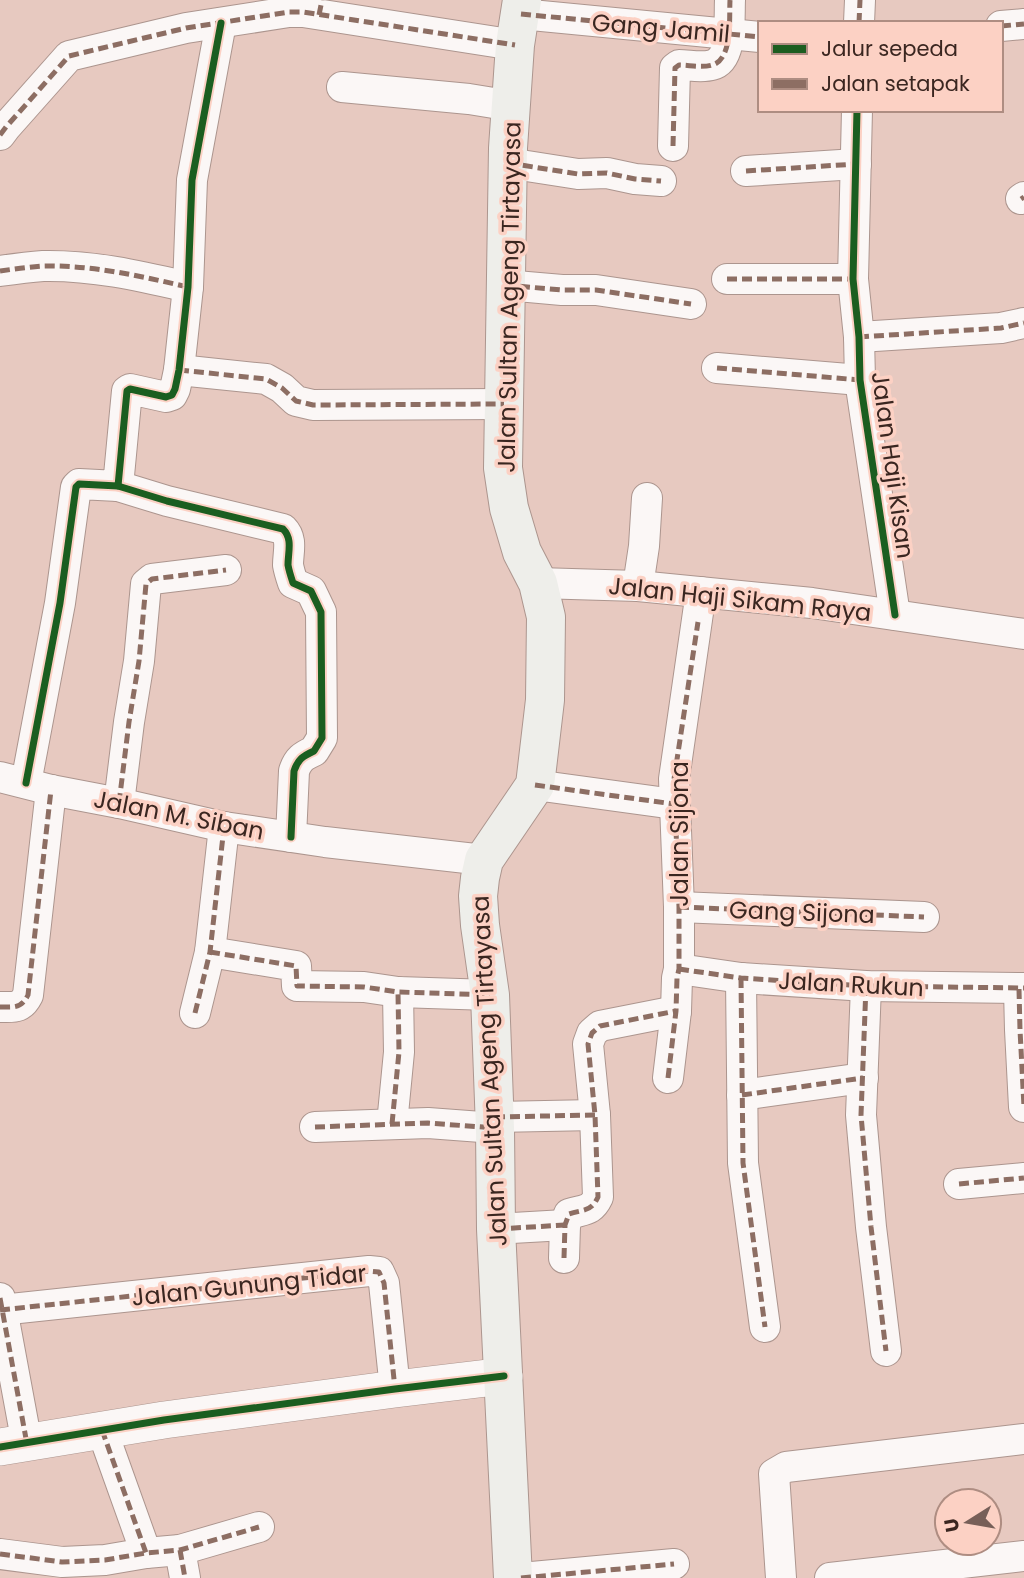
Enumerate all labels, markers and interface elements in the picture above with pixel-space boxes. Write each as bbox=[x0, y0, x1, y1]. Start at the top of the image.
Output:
street label: Gang Jamil bbox=[591, 6, 731, 50]
legend bbox=[758, 21, 1003, 112]
text: Jalur sepeda bbox=[821, 34, 958, 63]
text: Jalan setapak bbox=[821, 69, 970, 98]
street label: Jalan Sultan Ageng Tirtayasa bbox=[489, 121, 529, 473]
street label: Jalan Haji Kisan bbox=[864, 369, 922, 561]
street label: Jalan Haji Sikam Raya bbox=[607, 569, 873, 629]
street label: Jalan Sijona bbox=[663, 761, 696, 907]
street label: Jalan M. Siban bbox=[91, 782, 267, 848]
street label: Gang Sijona bbox=[729, 893, 875, 931]
street label: Jalan Sultan Ageng Tirtayasa bbox=[463, 895, 515, 1247]
street label: Jalan Rukun bbox=[777, 964, 925, 1004]
street label: Jalan Gunung Tidar bbox=[130, 1256, 368, 1314]
north arrow bbox=[933, 1487, 1003, 1557]
text: U bbox=[937, 1516, 966, 1534]

